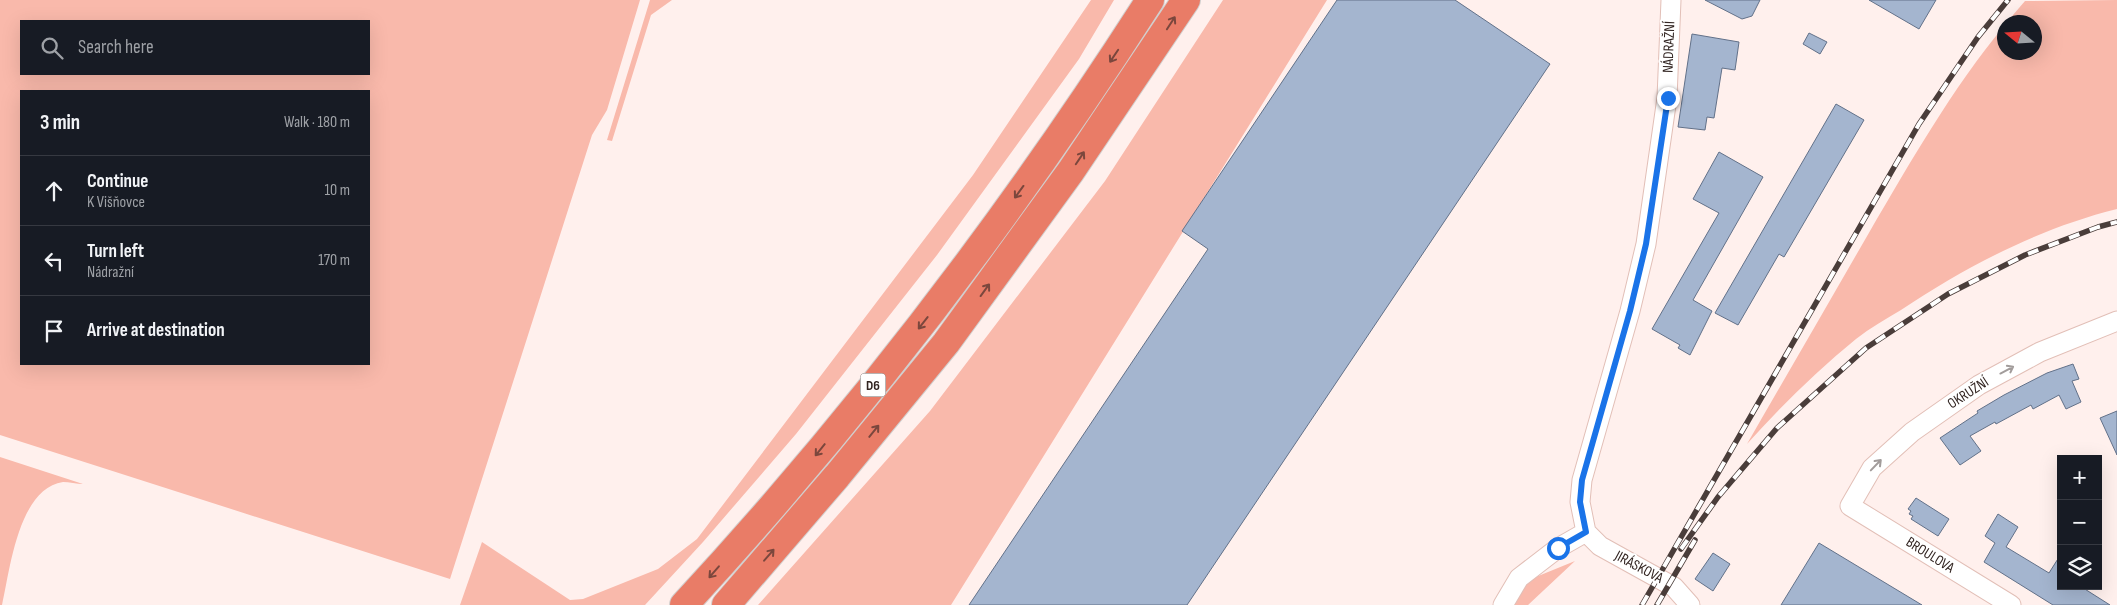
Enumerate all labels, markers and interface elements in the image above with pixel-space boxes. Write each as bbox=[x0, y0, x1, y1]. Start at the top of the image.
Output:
north arrow bbox=[1997, 15, 2042, 60]
one-way arrow bbox=[1166, 17, 1176, 31]
search box bbox=[20, 20, 370, 75]
street label: NÁDRAŽNÍ bbox=[1659, 21, 1679, 73]
icon: search bbox=[38, 34, 66, 62]
text: Search here bbox=[78, 36, 154, 59]
one-way arrow bbox=[1109, 48, 1119, 62]
route end bbox=[1657, 87, 1680, 110]
text: 3 min bbox=[40, 110, 80, 135]
text: Walk · 180 m bbox=[284, 113, 350, 132]
one-way arrow bbox=[1075, 151, 1085, 165]
text: Continue bbox=[87, 170, 148, 193]
icon: ahead bbox=[40, 177, 68, 205]
text: 10 m bbox=[324, 181, 350, 200]
one-way arrow bbox=[1014, 185, 1024, 199]
text: K Višňovce bbox=[87, 193, 145, 212]
text: Turn left bbox=[87, 240, 144, 263]
icon: left bbox=[40, 247, 68, 275]
text: 170 m bbox=[318, 251, 350, 270]
text: Nádražní bbox=[87, 263, 134, 282]
one-way arrow bbox=[980, 283, 990, 297]
icon: arrive bbox=[40, 317, 68, 345]
one-way arrow bbox=[917, 317, 928, 330]
text: Arrive at destination bbox=[87, 319, 225, 342]
one-way arrow bbox=[1999, 365, 2014, 374]
street label: OKRUŽNÍ bbox=[1944, 373, 1992, 413]
road number: D6 bbox=[860, 374, 886, 396]
one-way arrow bbox=[869, 425, 880, 438]
one-way arrow bbox=[815, 443, 826, 456]
map controls bbox=[2057, 455, 2102, 590]
button: + bbox=[2057, 455, 2102, 500]
one-way arrow bbox=[1870, 459, 1882, 471]
button: − bbox=[2057, 500, 2102, 545]
street label: BROULOVA bbox=[1902, 533, 1958, 578]
route start bbox=[1547, 537, 1570, 560]
button: layers bbox=[2057, 545, 2102, 590]
street label: JIRÁSKOVA bbox=[1611, 546, 1667, 588]
one-way arrow bbox=[764, 548, 775, 561]
one-way arrow bbox=[708, 566, 720, 579]

